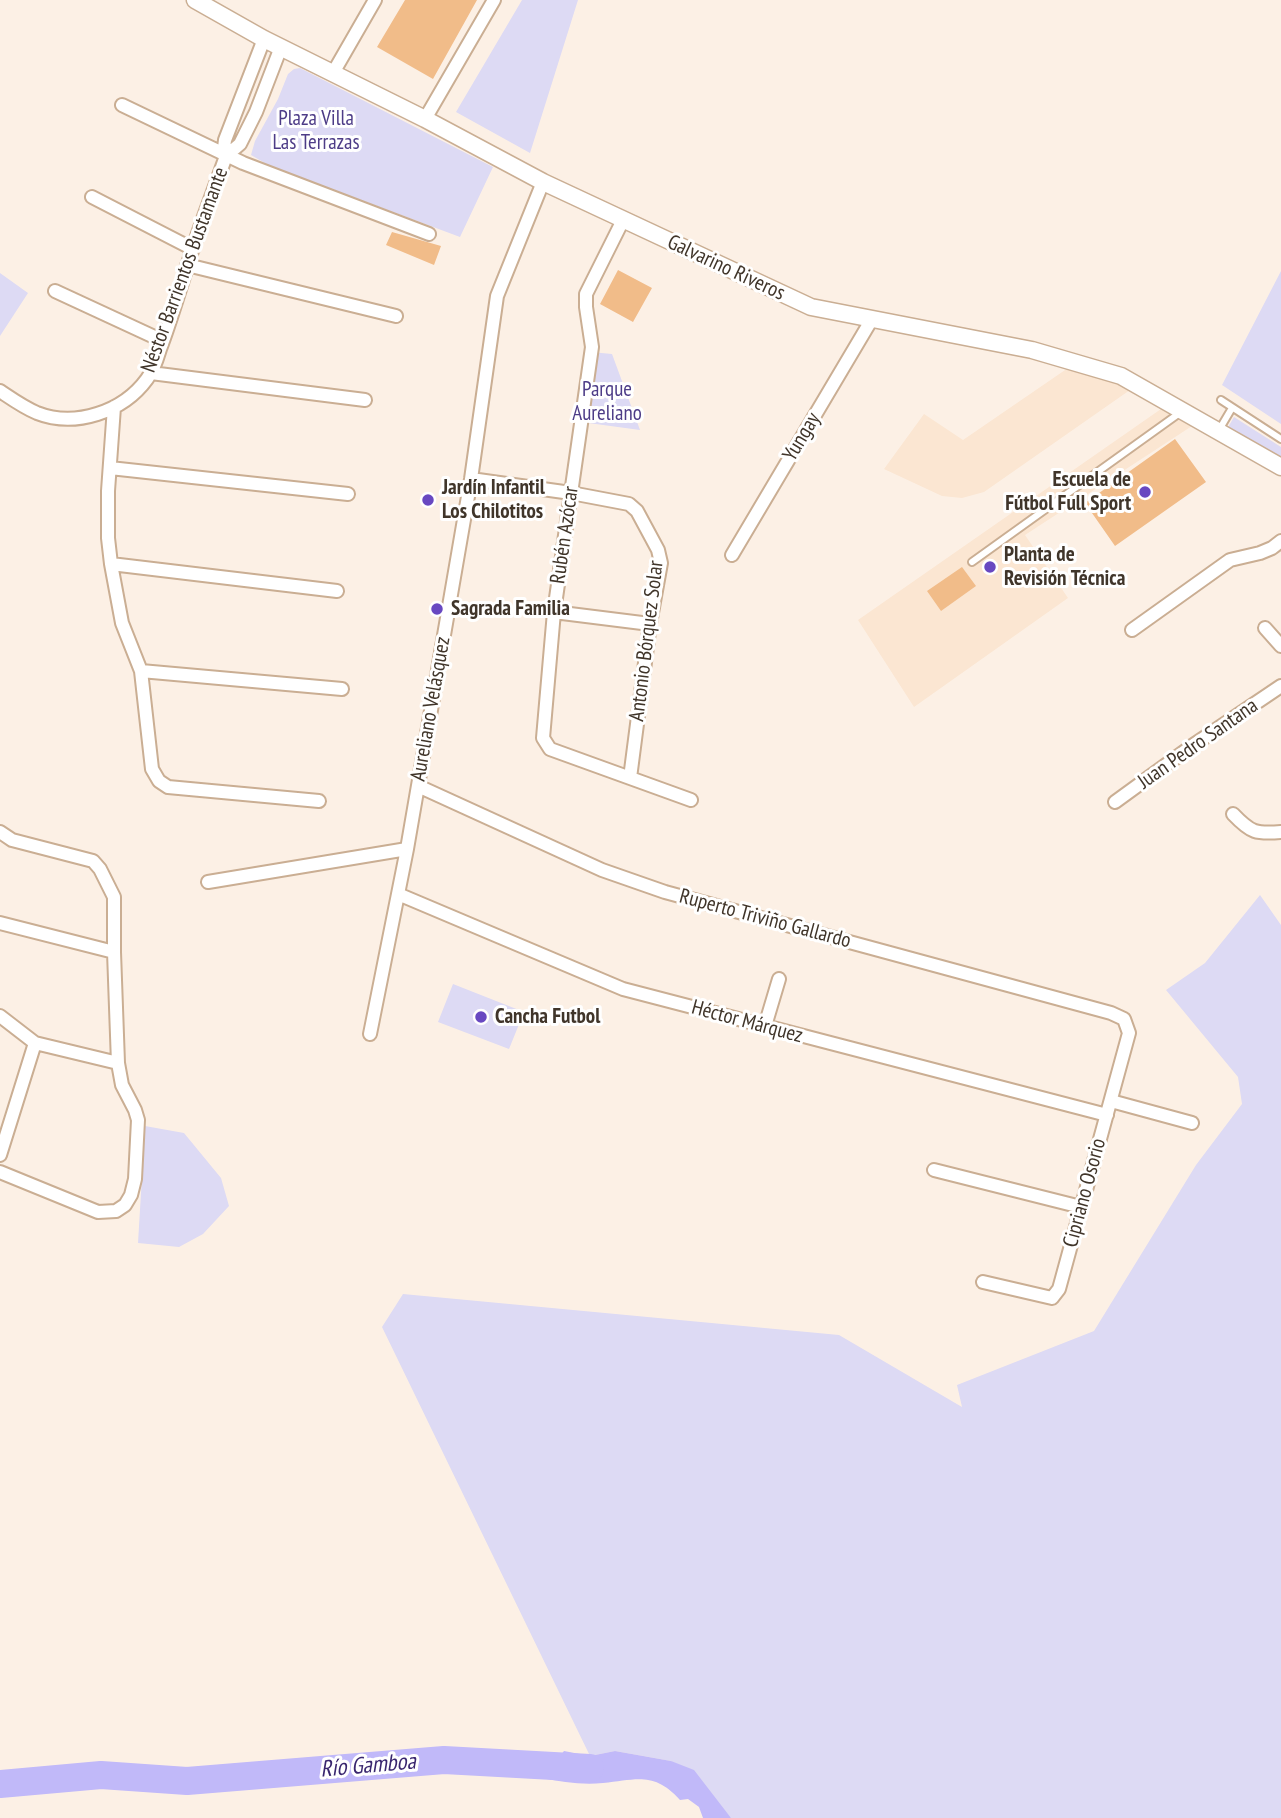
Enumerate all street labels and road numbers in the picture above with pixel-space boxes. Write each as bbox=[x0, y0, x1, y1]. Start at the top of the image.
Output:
street label: Néstor Barrientos Bustamante bbox=[136, 164, 234, 376]
street label: Galvarino Riveros bbox=[663, 230, 789, 306]
street label: Yungay bbox=[778, 408, 826, 466]
street label: Rubén Azócar bbox=[546, 485, 584, 585]
street label: Antonio Bórquez Solar bbox=[625, 559, 669, 723]
street label: Aureliano Velásquez bbox=[406, 635, 456, 783]
street label: Juan Pedro Santana bbox=[1133, 693, 1263, 795]
street label: Ruperto Triviño Gallardo bbox=[676, 884, 854, 954]
street label: Héctor Márquez bbox=[689, 995, 805, 1049]
street label: Cipriano Osorio bbox=[1058, 1136, 1112, 1250]

